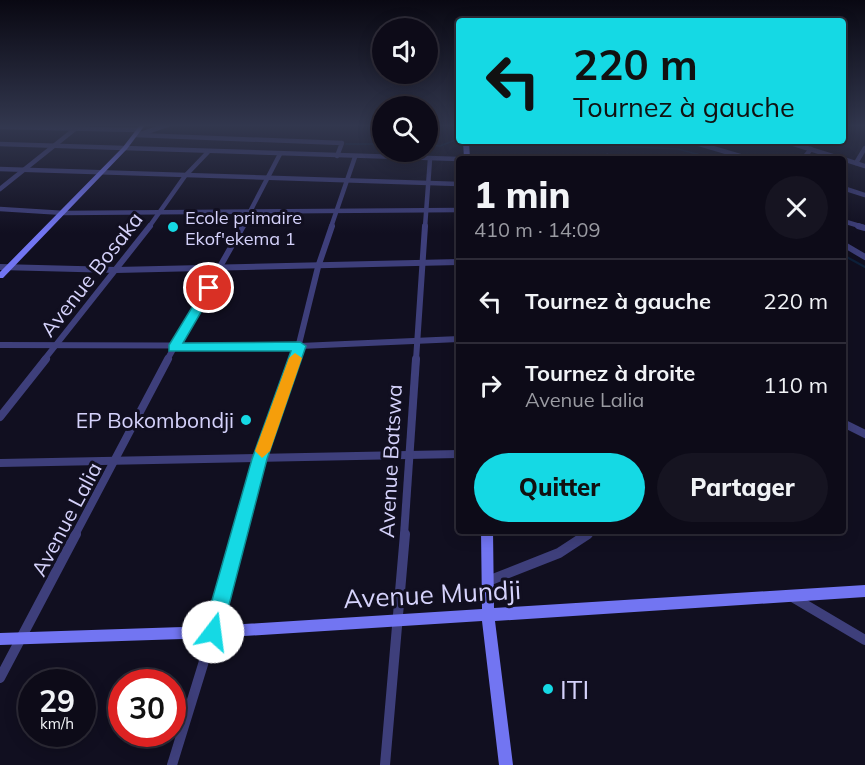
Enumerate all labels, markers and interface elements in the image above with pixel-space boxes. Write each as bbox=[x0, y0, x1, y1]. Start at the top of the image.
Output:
map controls bbox=[372, 18, 438, 162]
button: sound bbox=[372, 18, 438, 84]
text: 220 m bbox=[573, 38, 698, 91]
icon: left bbox=[474, 42, 552, 120]
text: Tournez à gauche bbox=[573, 90, 795, 124]
button: search bbox=[372, 96, 438, 162]
text: 1 min bbox=[474, 172, 570, 217]
button: close bbox=[765, 176, 828, 239]
street label: Avenue Bosaka bbox=[34, 206, 148, 342]
place label: Ecole primaire Ekof'ekema 1 bbox=[185, 206, 302, 250]
text: 410 m · 14:09 bbox=[474, 217, 600, 242]
marker: Ecole primaire Ekof'ekema 1 bbox=[166, 220, 180, 234]
pin bbox=[183, 262, 234, 313]
icon: arrive bbox=[192, 271, 225, 304]
icon: left bbox=[474, 285, 507, 318]
text: Tournez à gauche bbox=[525, 287, 711, 315]
text: 220 m bbox=[763, 287, 828, 315]
text: Tournez à droite bbox=[525, 359, 695, 387]
icon: right bbox=[474, 369, 507, 402]
text: 110 m bbox=[763, 371, 828, 399]
street label: Avenue Batswa bbox=[373, 384, 407, 538]
text: Avenue Lalia bbox=[525, 387, 644, 412]
place label: EP Bokombondji bbox=[76, 407, 234, 433]
marker: EP Bokombondji bbox=[239, 413, 253, 427]
button: Quitter bbox=[474, 453, 645, 522]
button: Partager bbox=[657, 453, 828, 522]
street label: Avenue Lalia bbox=[25, 458, 107, 580]
street label: Avenue Mundji bbox=[342, 573, 522, 615]
position arrow bbox=[181, 600, 245, 664]
speed limit sign: 30 bbox=[108, 669, 186, 747]
place label: ITI bbox=[560, 673, 589, 706]
text: 29 bbox=[39, 682, 75, 720]
marker: ITI bbox=[541, 682, 555, 696]
text: km/h bbox=[40, 714, 74, 733]

